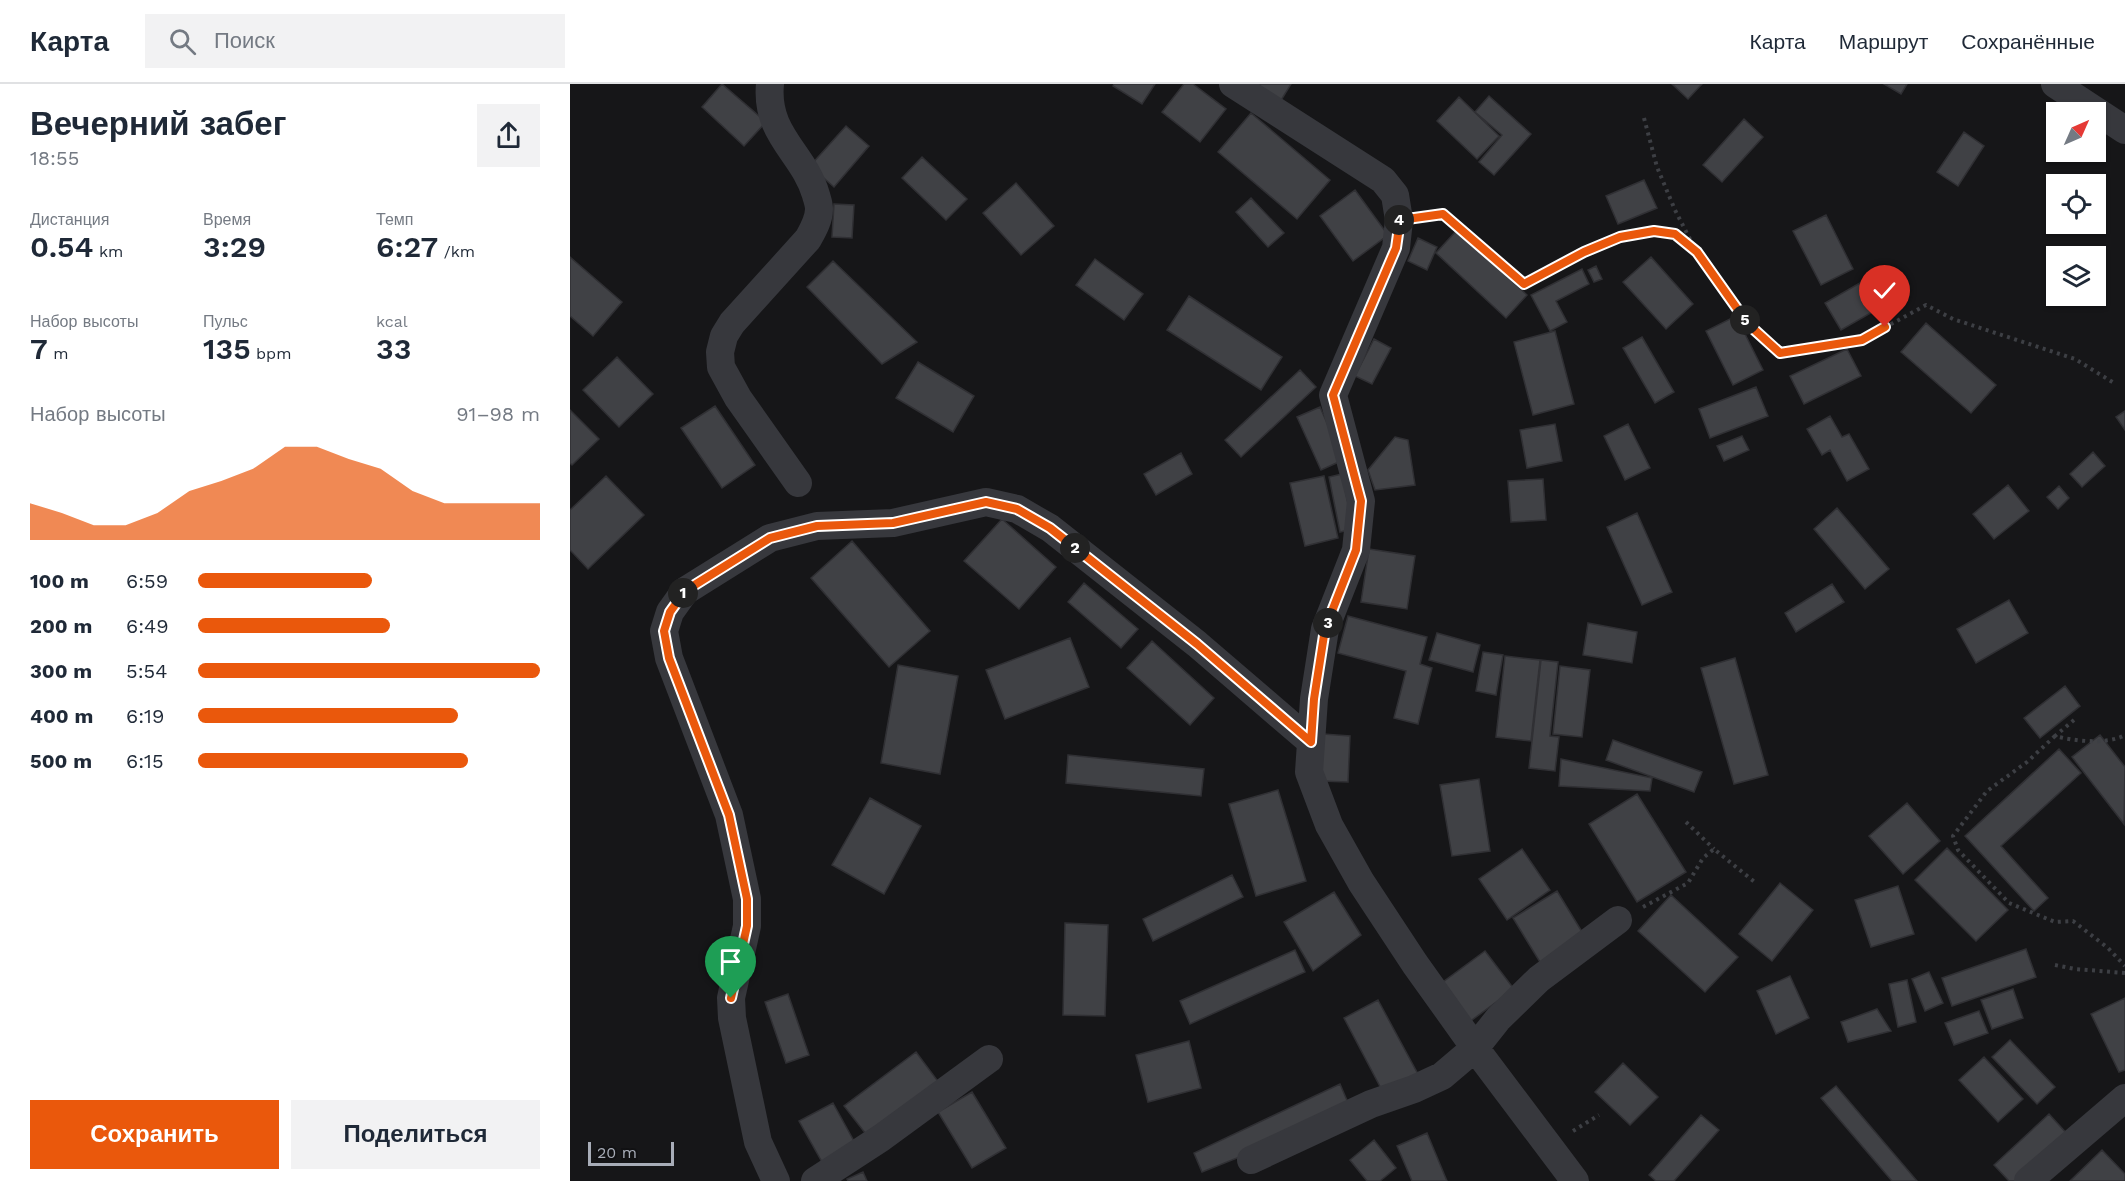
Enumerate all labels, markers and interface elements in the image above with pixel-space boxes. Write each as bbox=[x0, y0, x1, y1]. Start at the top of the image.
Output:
search box bbox=[145, 14, 565, 68]
text: Карта bbox=[30, 25, 109, 58]
icon: search bbox=[166, 25, 199, 58]
text: Поиск bbox=[214, 28, 275, 53]
text: Карта bbox=[1750, 29, 1806, 54]
text: Маршрут bbox=[1839, 29, 1928, 54]
text: Сохранённые bbox=[1961, 29, 2095, 54]
north arrow bbox=[2046, 102, 2106, 162]
map controls bbox=[2046, 102, 2106, 306]
text: Вечерний забег bbox=[30, 104, 286, 143]
button: share bbox=[477, 104, 540, 167]
text: 18:55 bbox=[30, 146, 79, 170]
button: locate bbox=[2046, 174, 2106, 234]
pin: 4 bbox=[1384, 205, 1414, 235]
text: Дистанция bbox=[30, 210, 109, 229]
text: Время bbox=[203, 210, 251, 229]
text: Темп bbox=[376, 210, 413, 229]
text: 4 bbox=[1394, 210, 1404, 229]
text: 0.54 bbox=[30, 229, 94, 264]
text: 3:29 bbox=[203, 229, 266, 264]
text: 6:27 bbox=[376, 229, 438, 264]
text: km bbox=[94, 242, 123, 261]
text: /km bbox=[438, 242, 475, 261]
button: layers bbox=[2046, 246, 2106, 306]
pin bbox=[1859, 265, 1910, 327]
icon: check bbox=[1868, 274, 1901, 307]
pin: 5 bbox=[1730, 305, 1760, 335]
text: 5 bbox=[1740, 310, 1750, 329]
text: Набор высоты bbox=[30, 312, 138, 331]
text: Пульс bbox=[203, 312, 248, 331]
text: kcal bbox=[376, 312, 408, 331]
text: 7 bbox=[30, 331, 48, 366]
text: 135 bbox=[203, 331, 251, 366]
text: 33 bbox=[376, 331, 411, 366]
text: m bbox=[48, 344, 68, 363]
text: bpm bbox=[251, 344, 291, 363]
text: Набор высоты bbox=[30, 402, 166, 426]
text: 91–98 m bbox=[456, 402, 540, 426]
pin: 2 bbox=[1060, 533, 1090, 563]
text: 2 bbox=[1070, 538, 1080, 557]
text: 100 m bbox=[30, 569, 89, 593]
text: 6:59 bbox=[126, 569, 168, 593]
pin: 1 bbox=[668, 578, 698, 608]
text: 1 bbox=[680, 583, 686, 602]
pin: 3 bbox=[1313, 608, 1343, 638]
text: 3 bbox=[1323, 613, 1333, 632]
text: 200 m bbox=[30, 614, 92, 638]
text: 6:49 bbox=[126, 614, 169, 638]
text: 300 m bbox=[30, 659, 92, 683]
text: 5:54 bbox=[126, 659, 167, 683]
text: 400 m bbox=[30, 704, 93, 728]
text: 6:19 bbox=[126, 704, 164, 728]
text: 500 m bbox=[30, 749, 92, 773]
text: 6:15 bbox=[126, 749, 164, 773]
pin bbox=[705, 936, 756, 998]
icon: arrive bbox=[714, 945, 747, 978]
button: Сохранить bbox=[30, 1100, 279, 1169]
button: Поделиться bbox=[291, 1100, 540, 1169]
scale bar bbox=[588, 1139, 674, 1166]
text: 20 m bbox=[597, 1143, 637, 1162]

